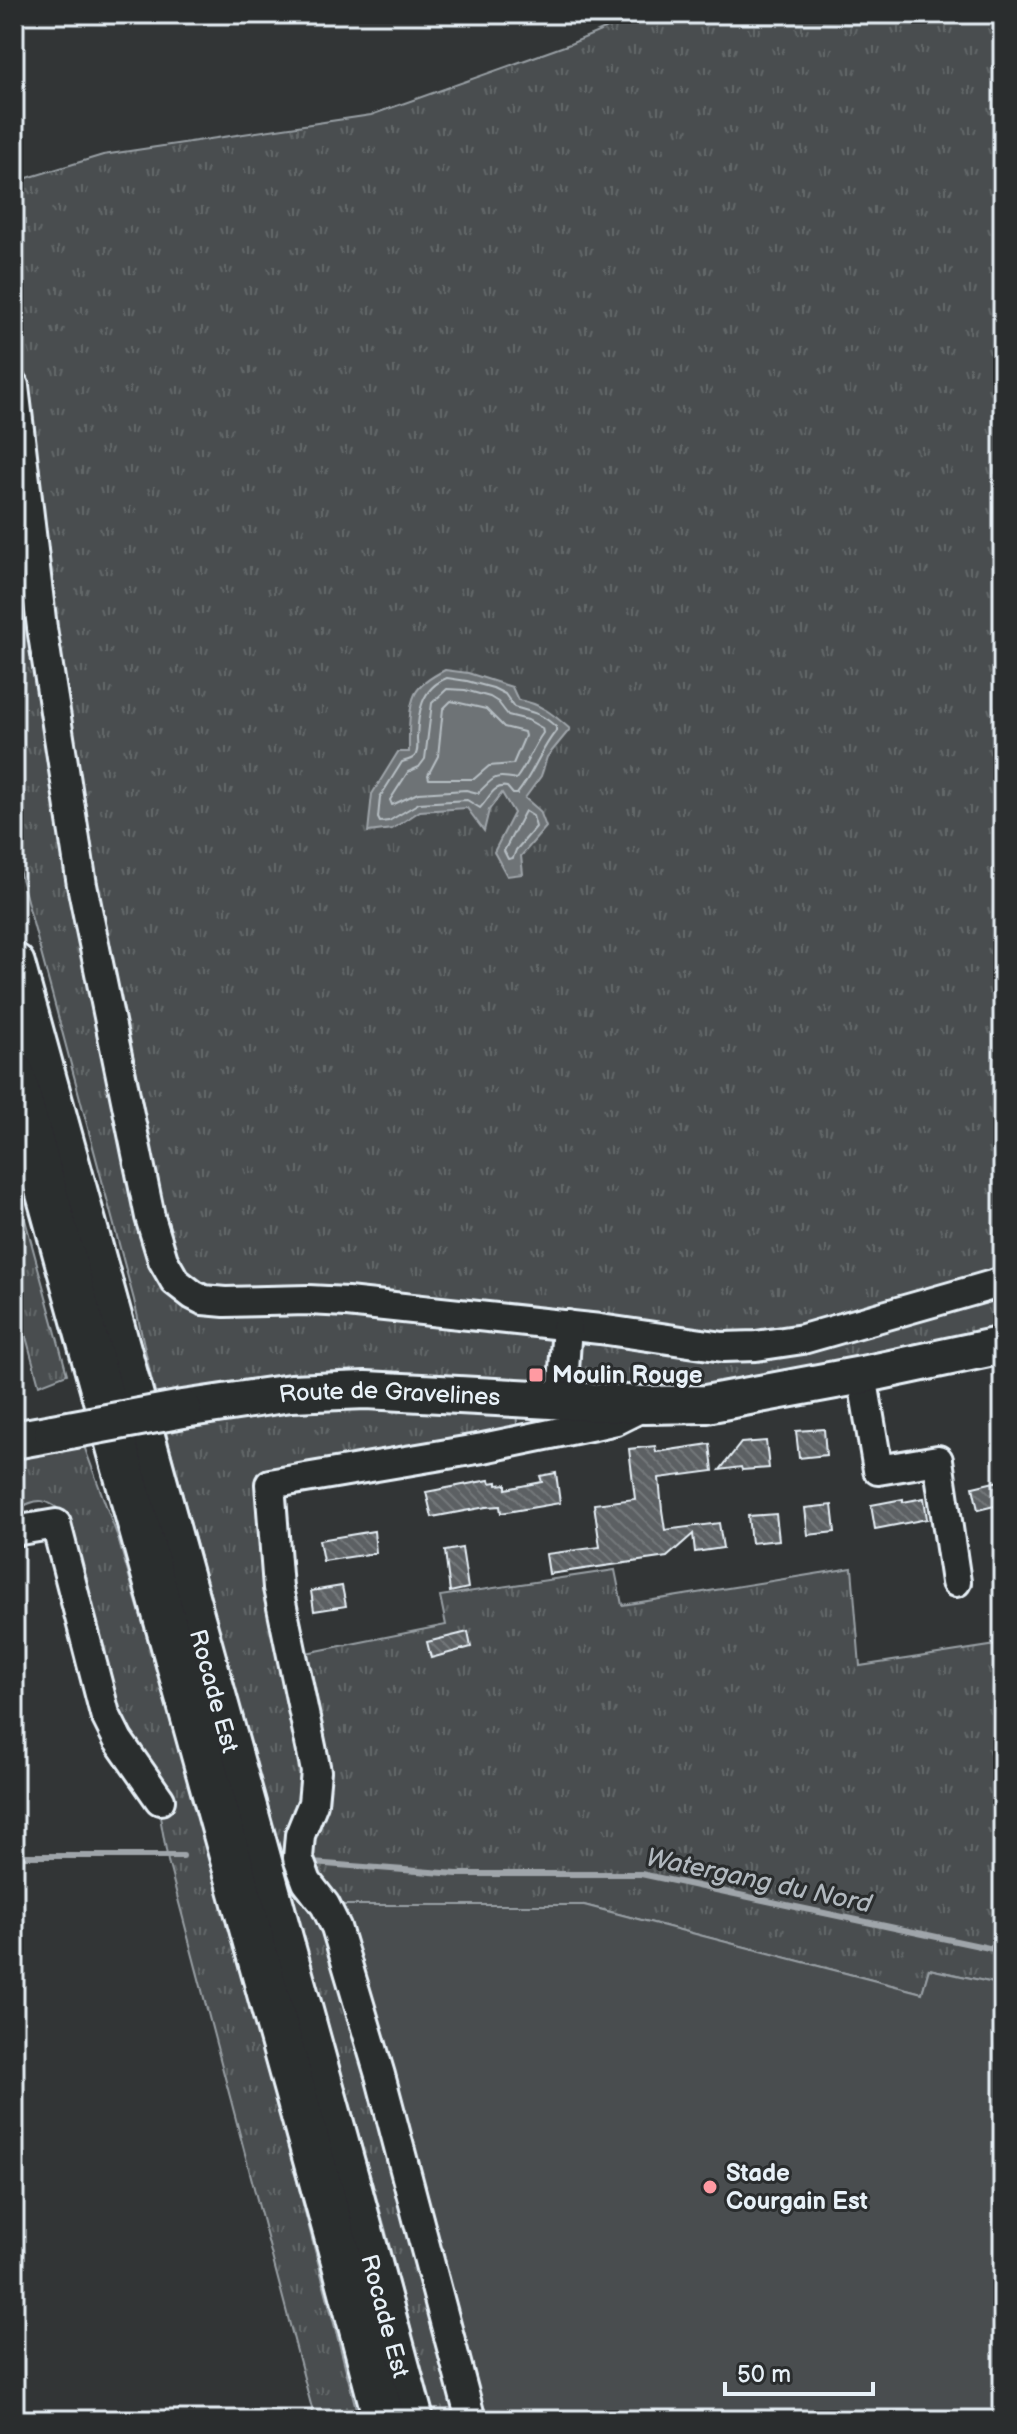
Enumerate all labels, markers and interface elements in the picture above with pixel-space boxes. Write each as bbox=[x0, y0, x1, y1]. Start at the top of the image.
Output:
place label: Moulin Rouge bbox=[552, 1361, 703, 1390]
marker: Moulin Rouge bbox=[527, 1366, 545, 1384]
street label: Route de Gravelines bbox=[277, 1376, 501, 1412]
street label: Rocade Est bbox=[183, 1626, 244, 1757]
water label: Watergang du Nord bbox=[643, 1842, 875, 1921]
place label: Stade Courgain Est bbox=[726, 2159, 868, 2216]
marker: Stade Courgain Est bbox=[701, 2178, 719, 2196]
street label: Rocade Est bbox=[354, 2251, 415, 2382]
scale bar bbox=[725, 2346, 873, 2396]
text: 50 m bbox=[737, 2360, 791, 2389]

